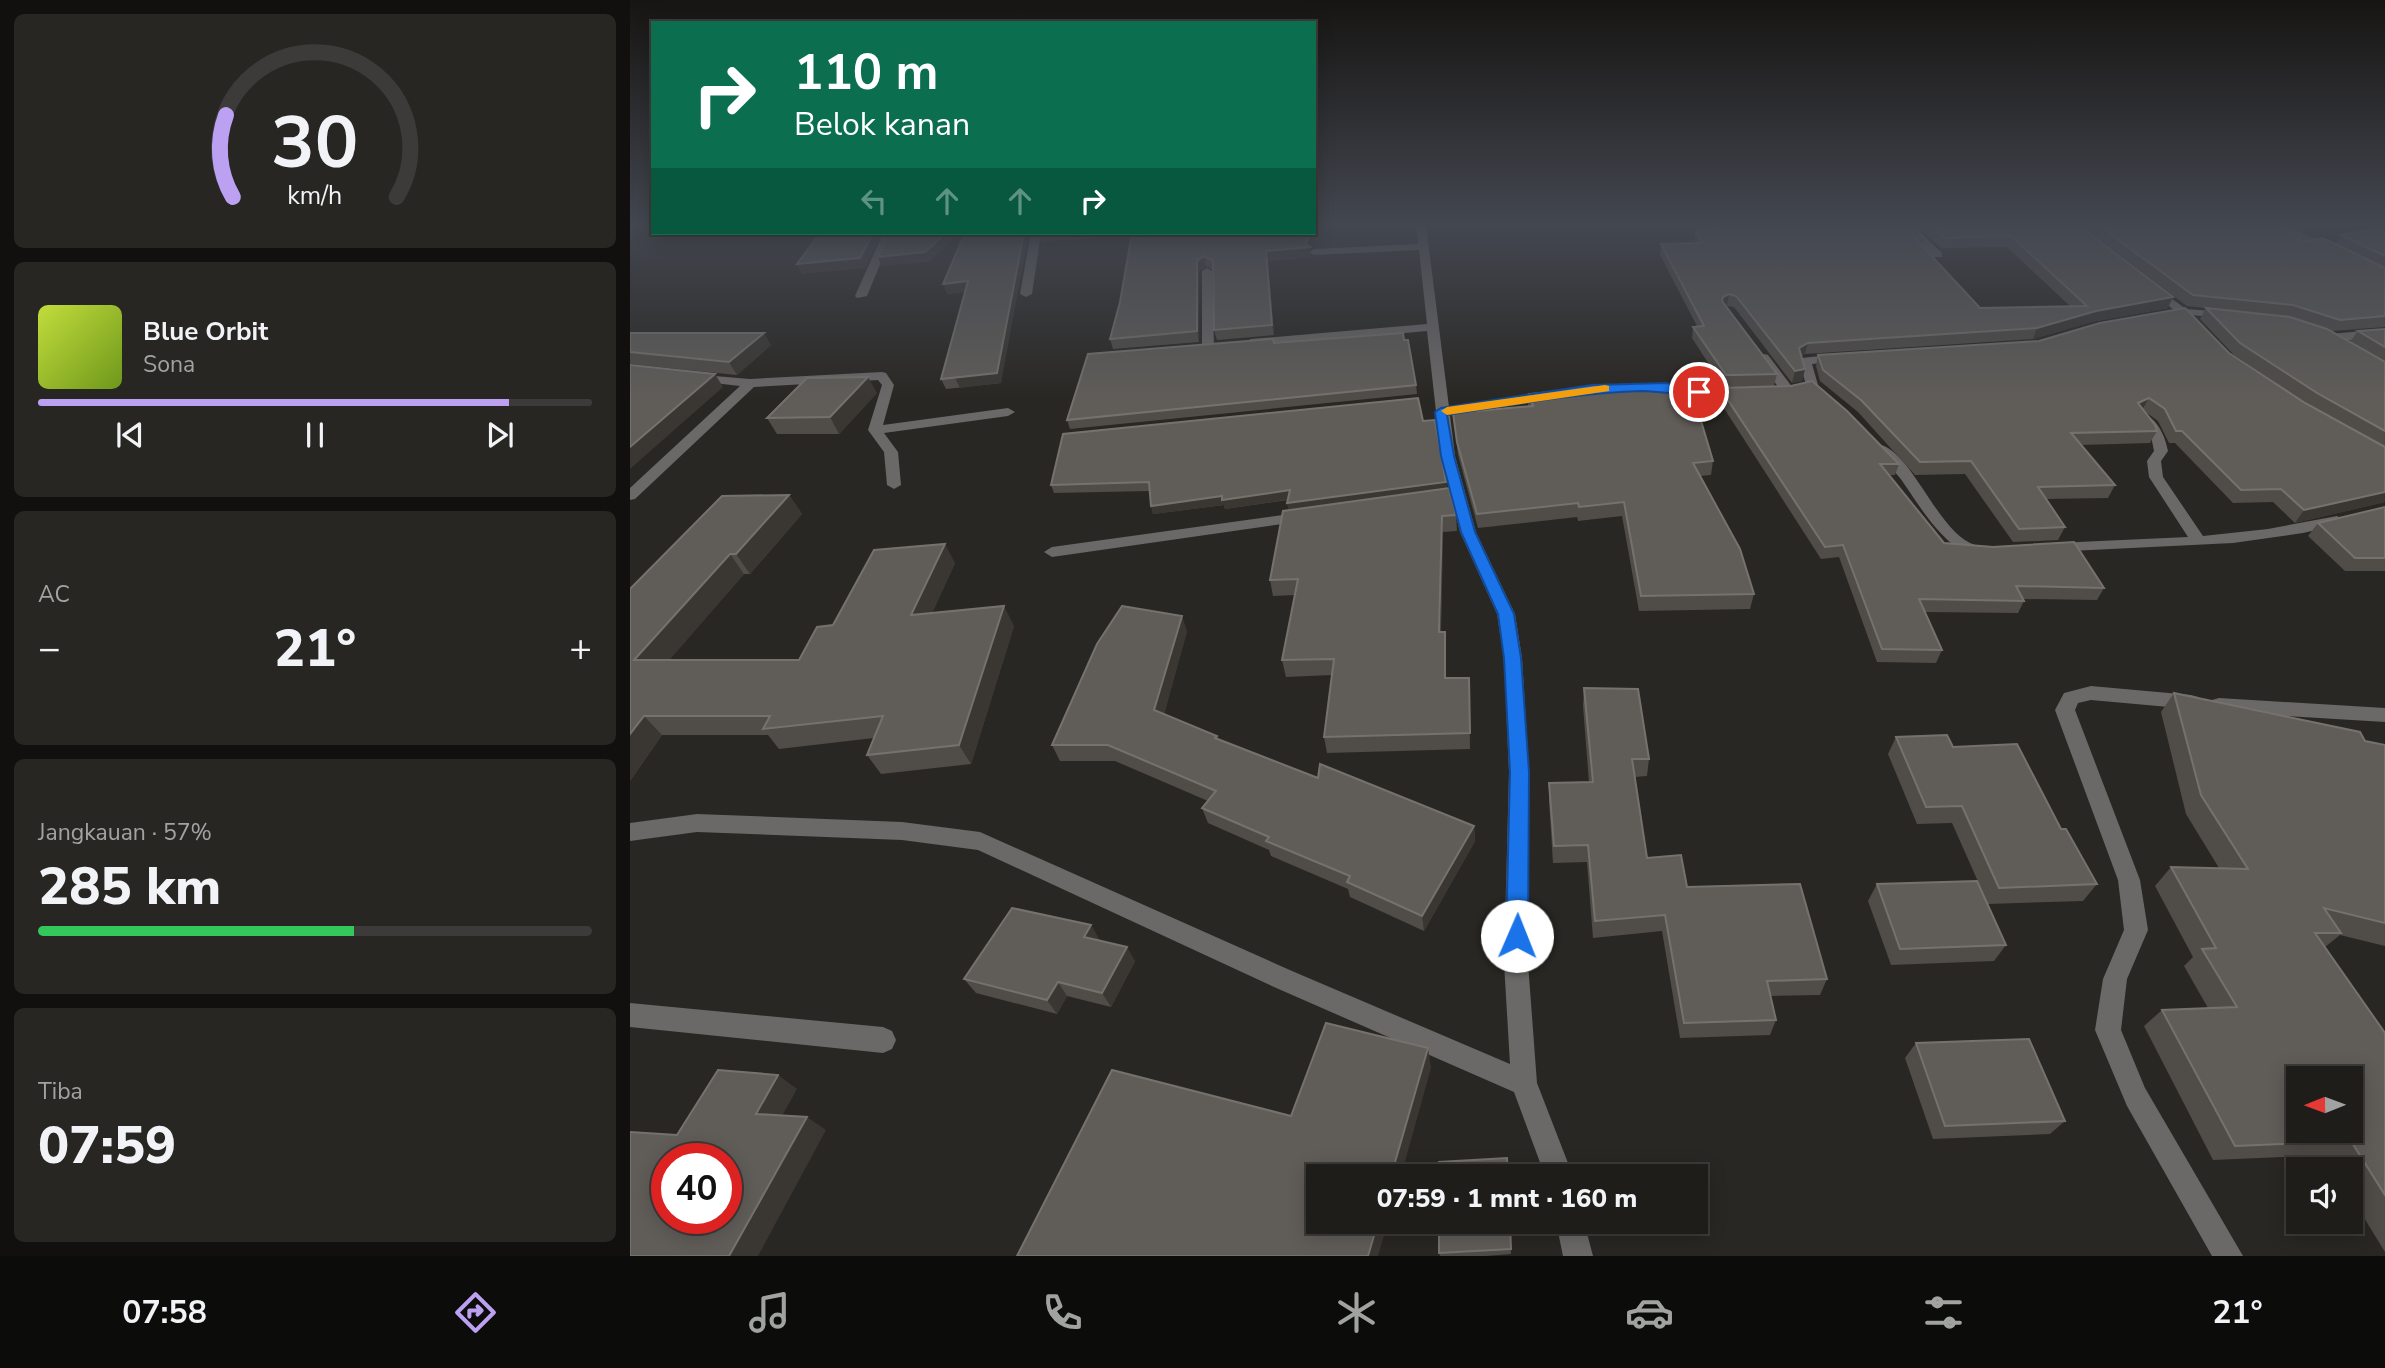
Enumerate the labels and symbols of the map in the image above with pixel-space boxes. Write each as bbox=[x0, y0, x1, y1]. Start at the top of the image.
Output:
pin bbox=[1669, 362, 1729, 422]
position arrow bbox=[1480, 899, 1554, 973]
north arrow bbox=[2286, 1066, 2362, 1143]
speed limit sign: 40 bbox=[651, 1143, 742, 1234]

